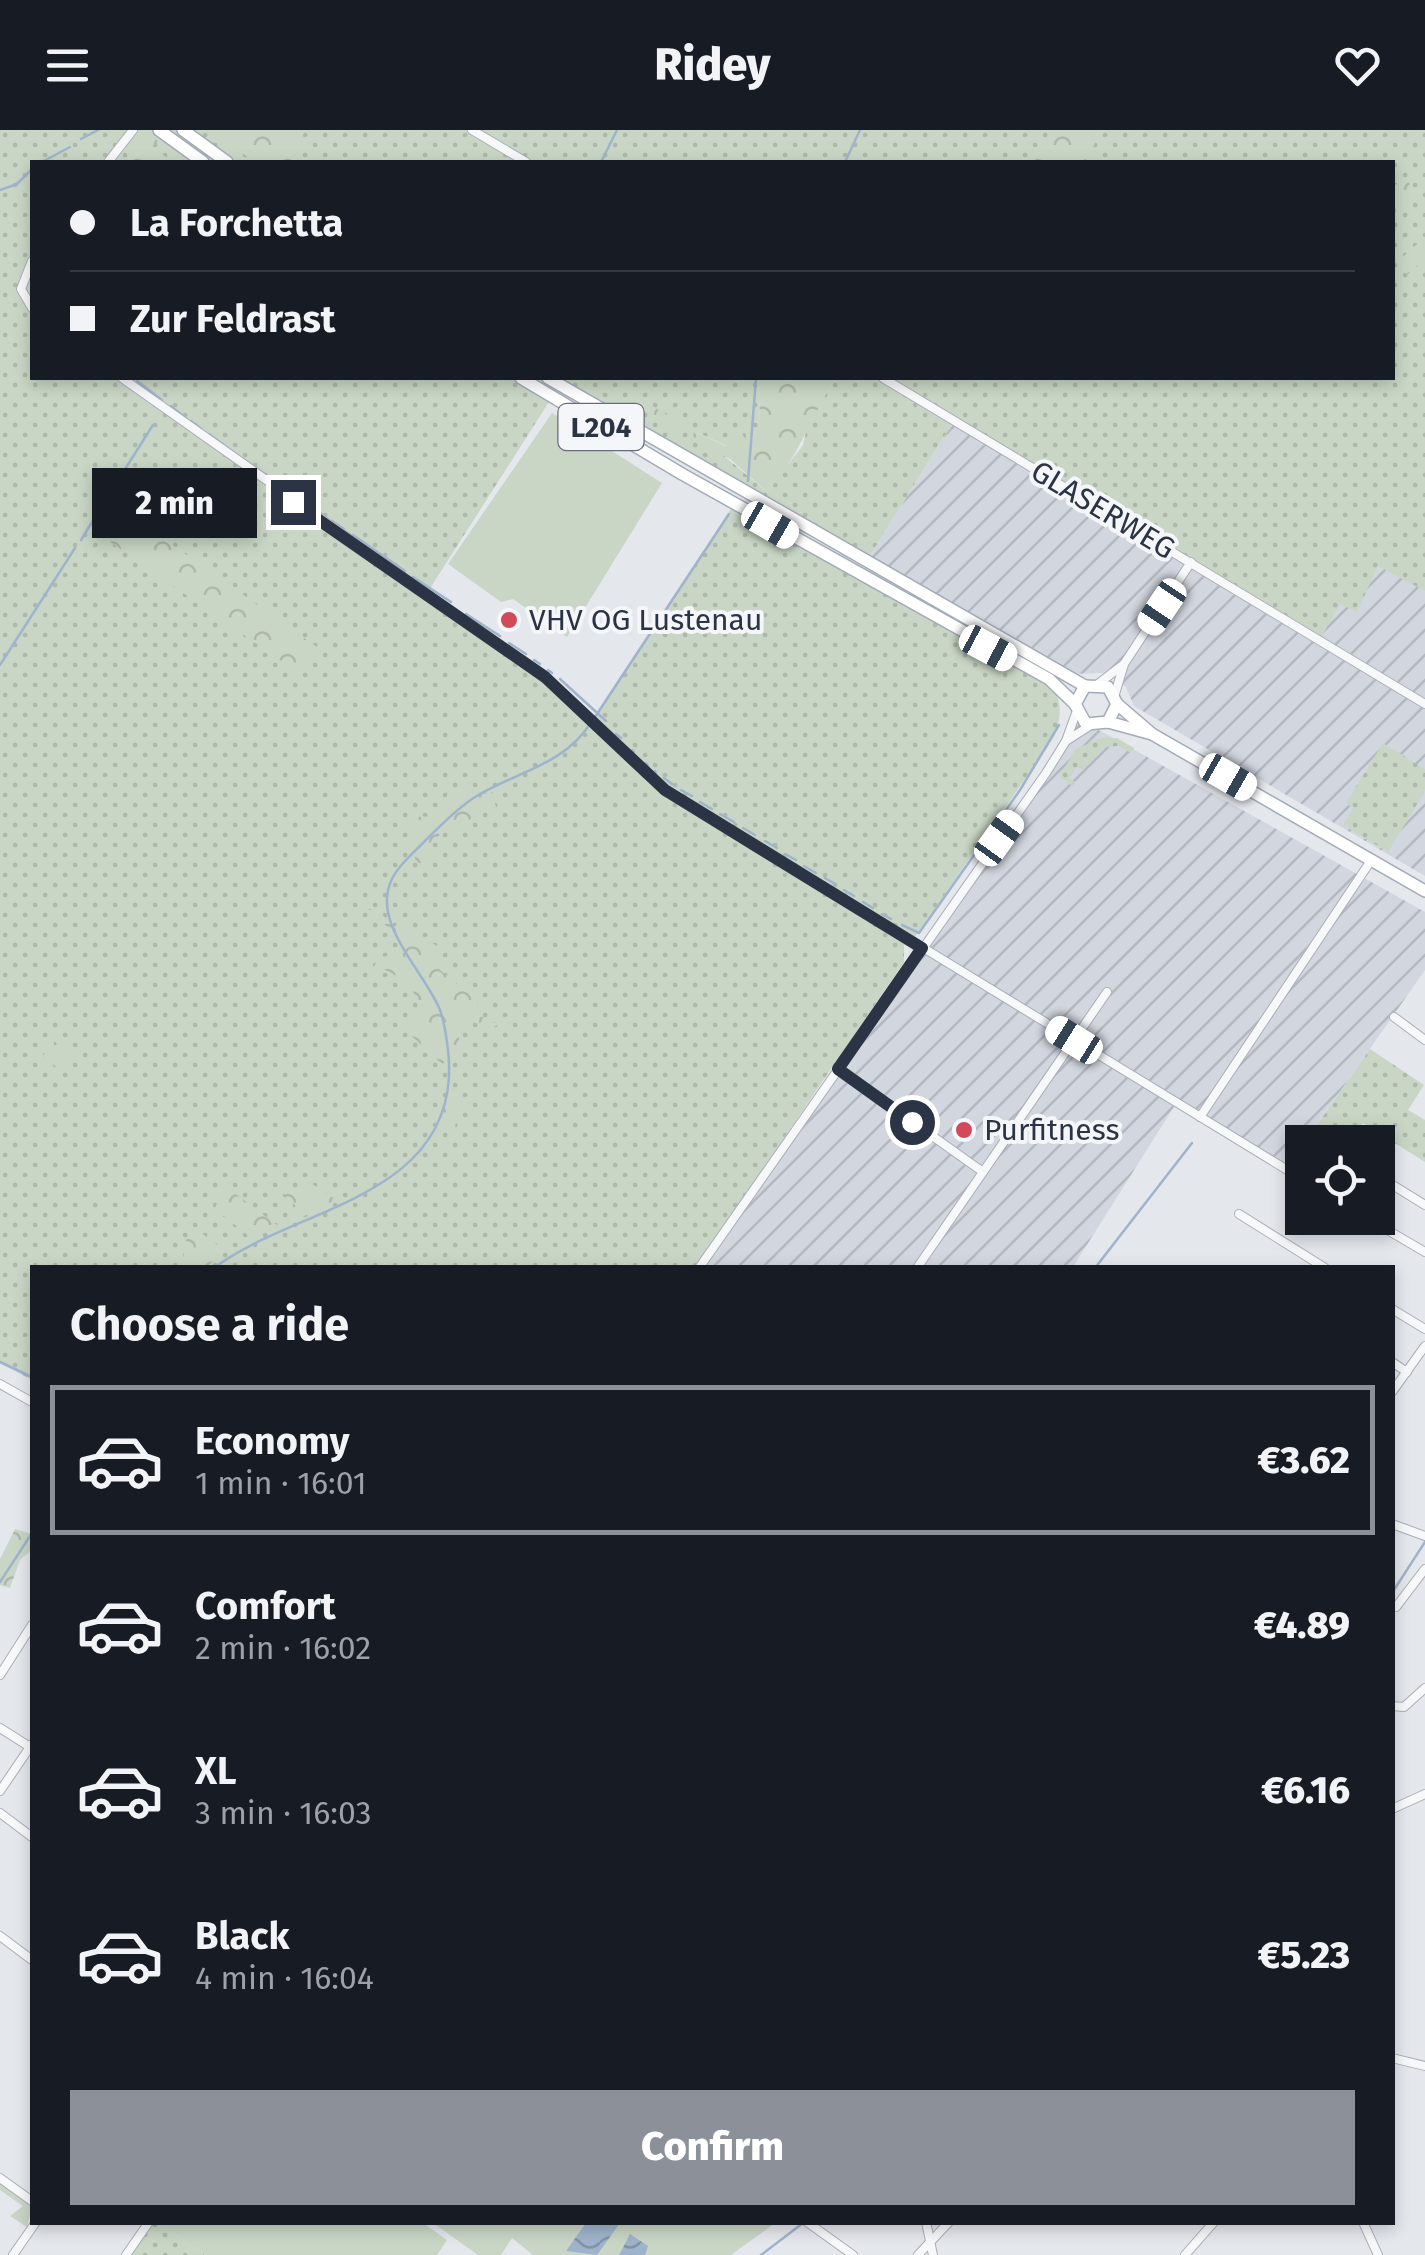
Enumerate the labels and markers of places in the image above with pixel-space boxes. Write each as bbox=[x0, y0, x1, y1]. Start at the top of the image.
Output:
place label: VHV OG Lustenau bbox=[529, 602, 762, 638]
marker: VHV OG Lustenau bbox=[498, 609, 520, 631]
place label: Purfitness bbox=[984, 1112, 1119, 1148]
marker: Purfitness bbox=[953, 1119, 975, 1141]

